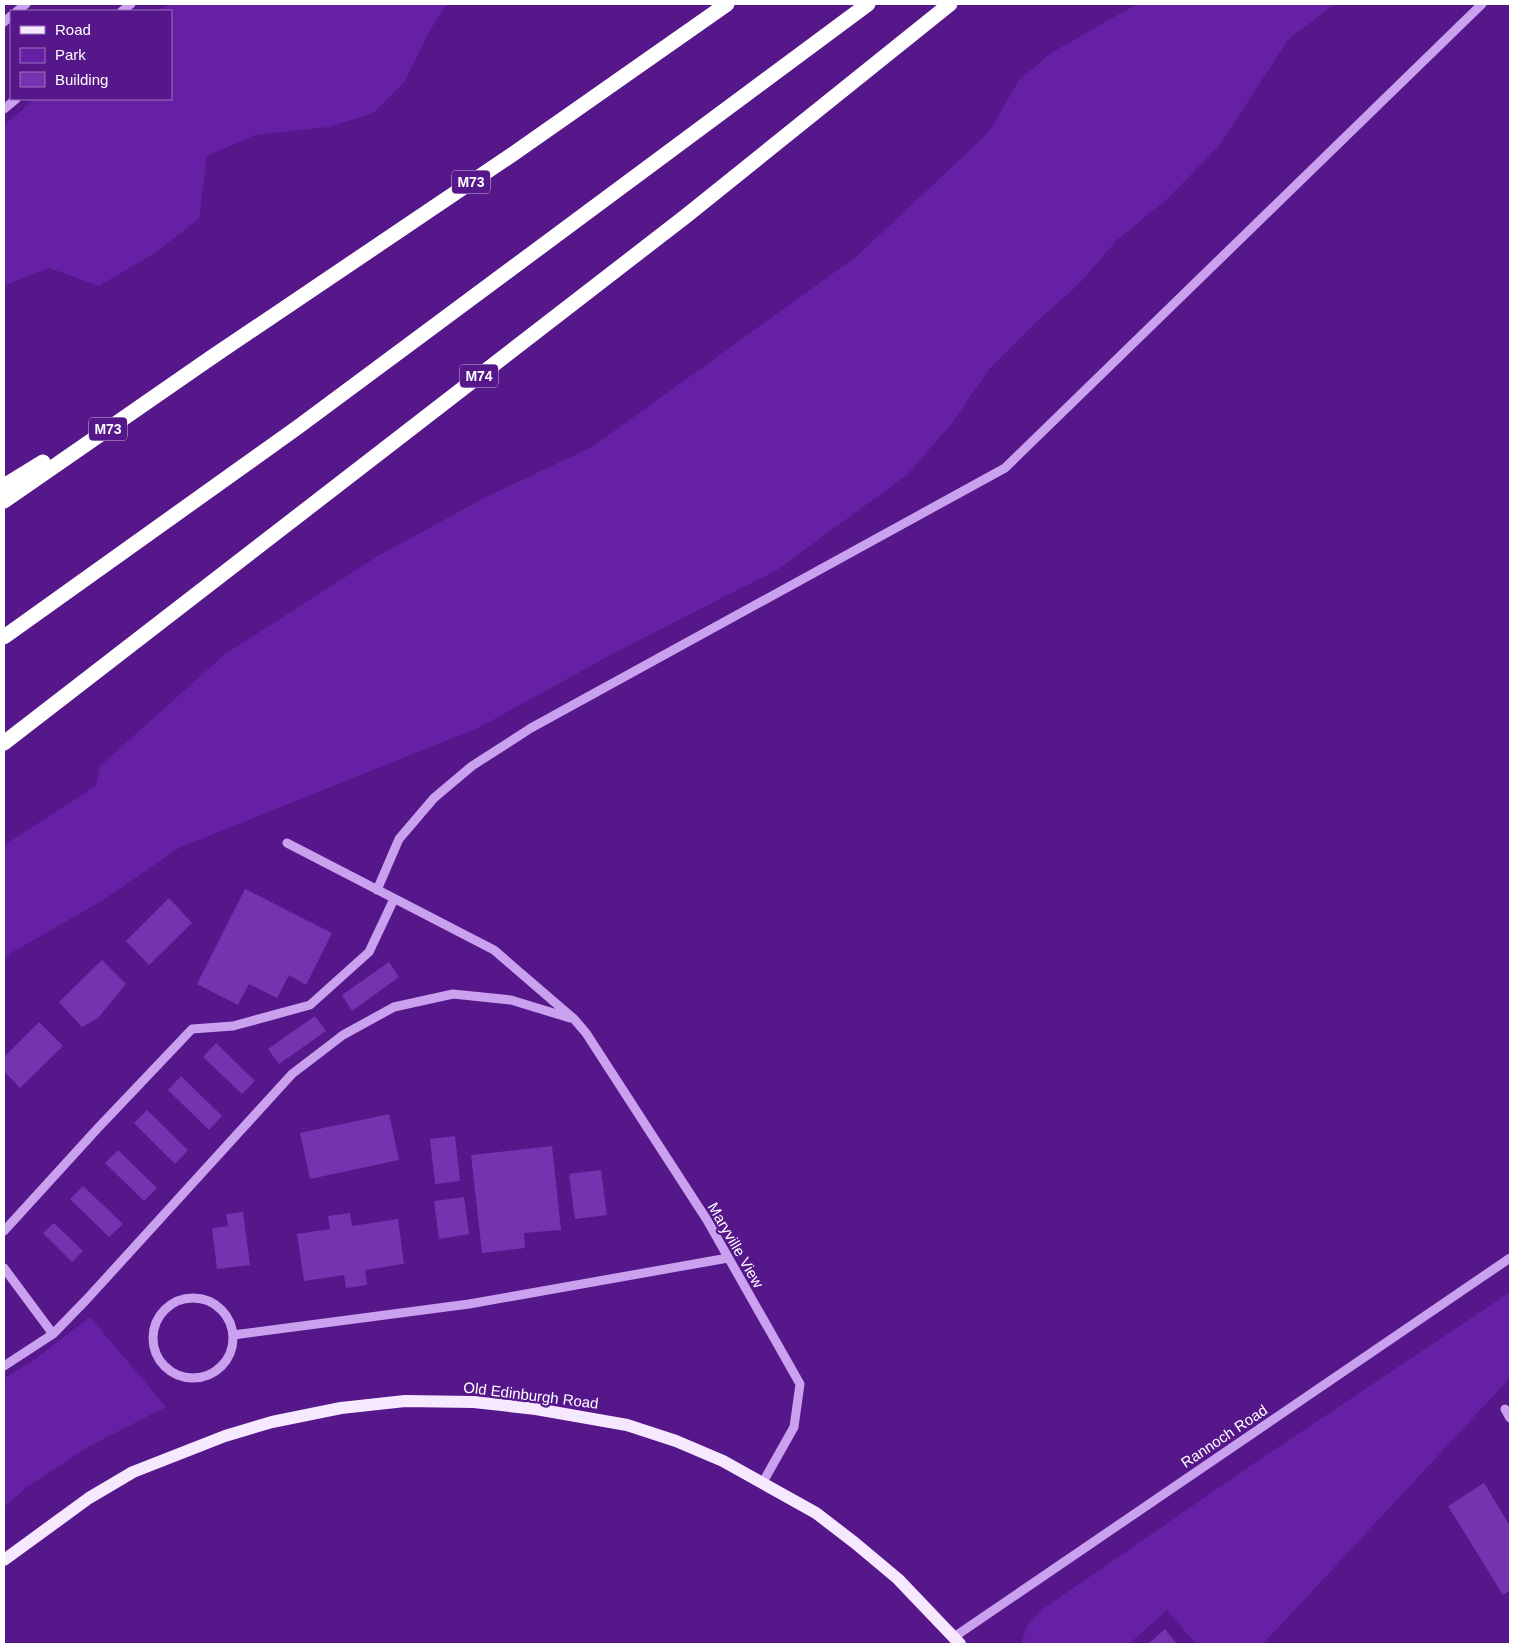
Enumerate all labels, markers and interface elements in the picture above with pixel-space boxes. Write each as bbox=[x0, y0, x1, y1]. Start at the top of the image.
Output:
legend bbox=[10, 10, 172, 100]
text: Road bbox=[55, 21, 91, 38]
text: Park bbox=[55, 46, 86, 63]
text: Building bbox=[55, 71, 108, 88]
road number: M73 bbox=[452, 170, 490, 193]
road number: M74 bbox=[460, 364, 498, 388]
road number: M73 bbox=[89, 418, 127, 440]
street label: Maryville View bbox=[705, 1199, 767, 1291]
street label: Old Edinburgh Road bbox=[463, 1378, 599, 1412]
street label: Rannoch Road bbox=[1178, 1401, 1270, 1471]

